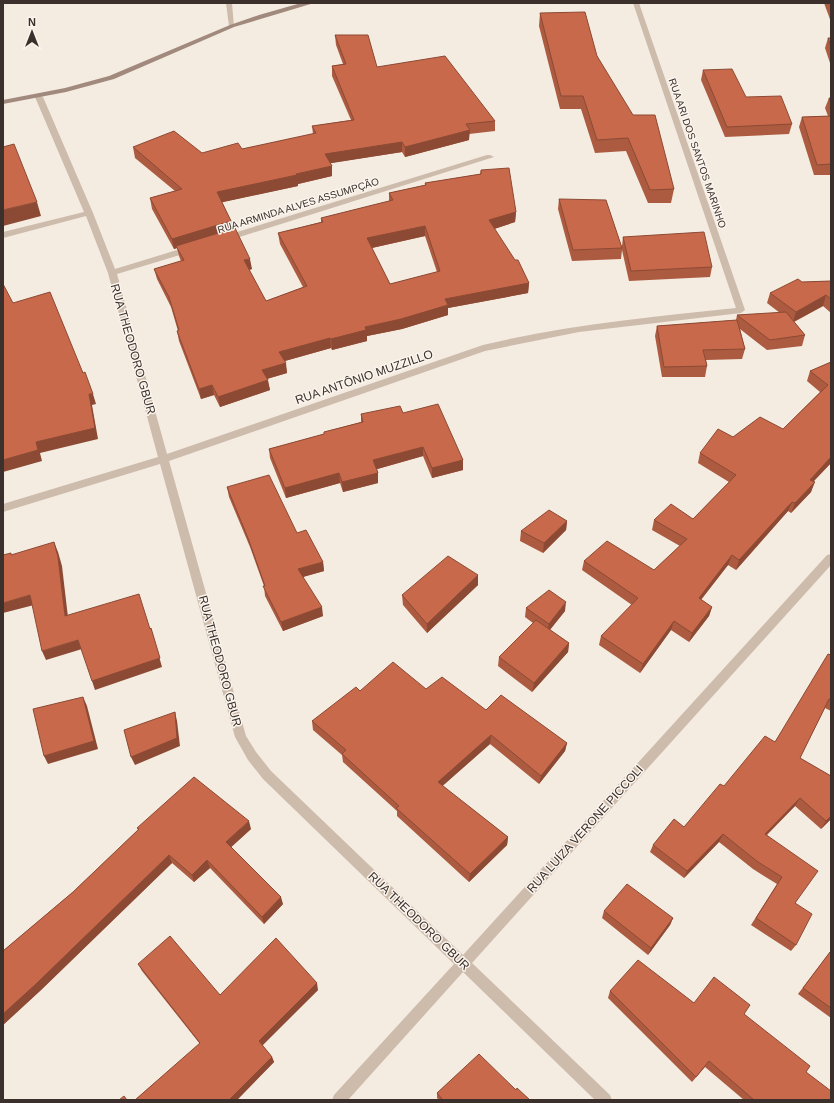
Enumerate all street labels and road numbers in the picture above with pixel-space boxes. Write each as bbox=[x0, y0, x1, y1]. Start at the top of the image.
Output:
street label: RUA ARI DOS SANTOS MARINHO bbox=[667, 77, 728, 230]
street label: RUA ARMINDA ALVES ASSUMPÇÃO bbox=[216, 175, 380, 235]
street label: RUA THEODORO GBUR bbox=[108, 282, 158, 416]
street label: RUA ANTÔNIO MUZZILLO bbox=[293, 346, 435, 407]
street label: RUA THEODORO GBUR bbox=[196, 594, 244, 728]
street label: RUA LUÍZA VERONE PICCOLI bbox=[523, 762, 646, 896]
street label: RUA THEODORO GBUR bbox=[366, 869, 473, 973]

